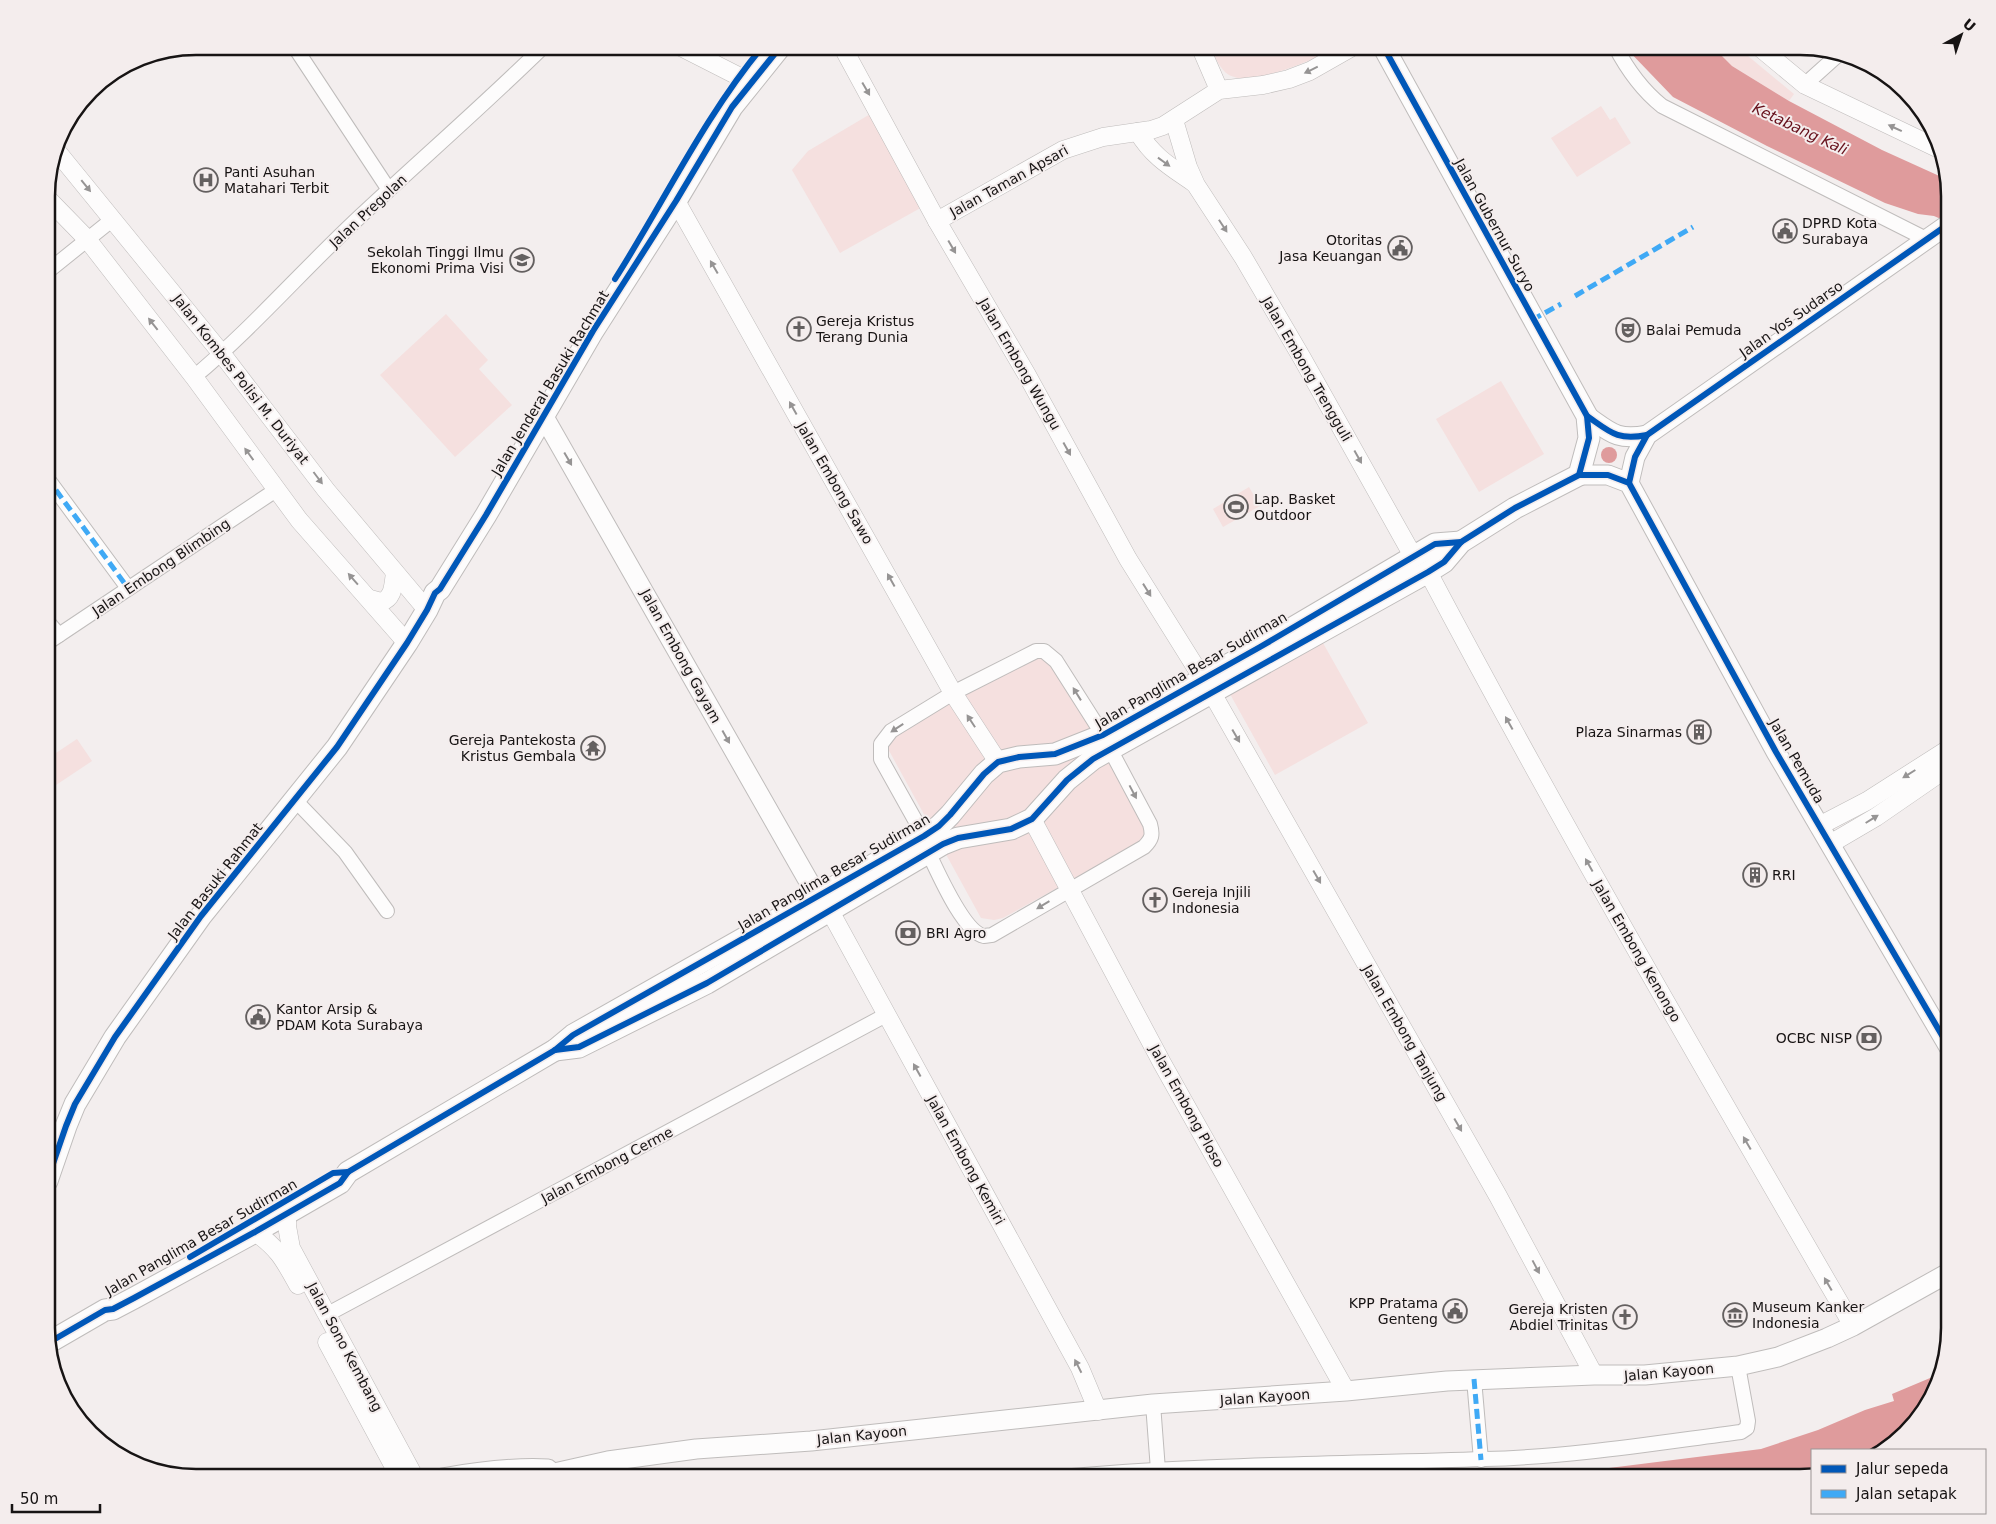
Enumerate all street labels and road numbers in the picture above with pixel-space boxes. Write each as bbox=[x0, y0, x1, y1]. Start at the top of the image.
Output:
street label: Jalan Taman Apsari bbox=[946, 142, 1071, 221]
street label: Jalan Gubernur Suryo bbox=[1451, 155, 1538, 294]
street label: Jalan Pregolan bbox=[325, 171, 410, 251]
street label: Jalan Yos Sudarso bbox=[1735, 277, 1846, 361]
street label: Jalan Jenderal Basuki Rachmat bbox=[488, 287, 612, 479]
street label: Jalan Kombes Polisi M. Duriyat bbox=[169, 290, 313, 467]
street label: Jalan Embong Trengguli bbox=[1258, 293, 1355, 444]
street label: Jalan Embong Wungu bbox=[975, 294, 1064, 433]
street label: Jalan Embong Sawo bbox=[793, 418, 876, 547]
street label: Jalan Embong Blimbing bbox=[88, 515, 233, 620]
street label: Jalan Embong Gayam bbox=[637, 585, 724, 726]
street label: Jalan Panglima Besar Sudirman bbox=[1092, 608, 1290, 732]
street label: Jalan Pemuda bbox=[1766, 715, 1828, 806]
street label: Jalan Panglima Besar Sudirman bbox=[735, 810, 933, 934]
street label: Jalan Basuki Rahmat bbox=[164, 819, 266, 943]
street label: Jalan Embong Kenongo bbox=[1589, 876, 1684, 1025]
street label: Jalan Embong Tanjung bbox=[1359, 961, 1451, 1104]
street label: Jalan Embong Ploso bbox=[1146, 1041, 1227, 1170]
street label: Jalan Embong Kemiri bbox=[923, 1092, 1008, 1227]
street label: Jalan Embong Cerme bbox=[538, 1123, 676, 1207]
street label: Jalan Panglima Besar Sudirman bbox=[102, 1175, 300, 1299]
street label: Jalan Sono Kembang bbox=[304, 1279, 386, 1414]
street label: Jalan Kayoon bbox=[1622, 1360, 1715, 1384]
street label: Jalan Kayoon bbox=[1218, 1386, 1311, 1408]
street label: Jalan Kayoon bbox=[815, 1422, 908, 1448]

